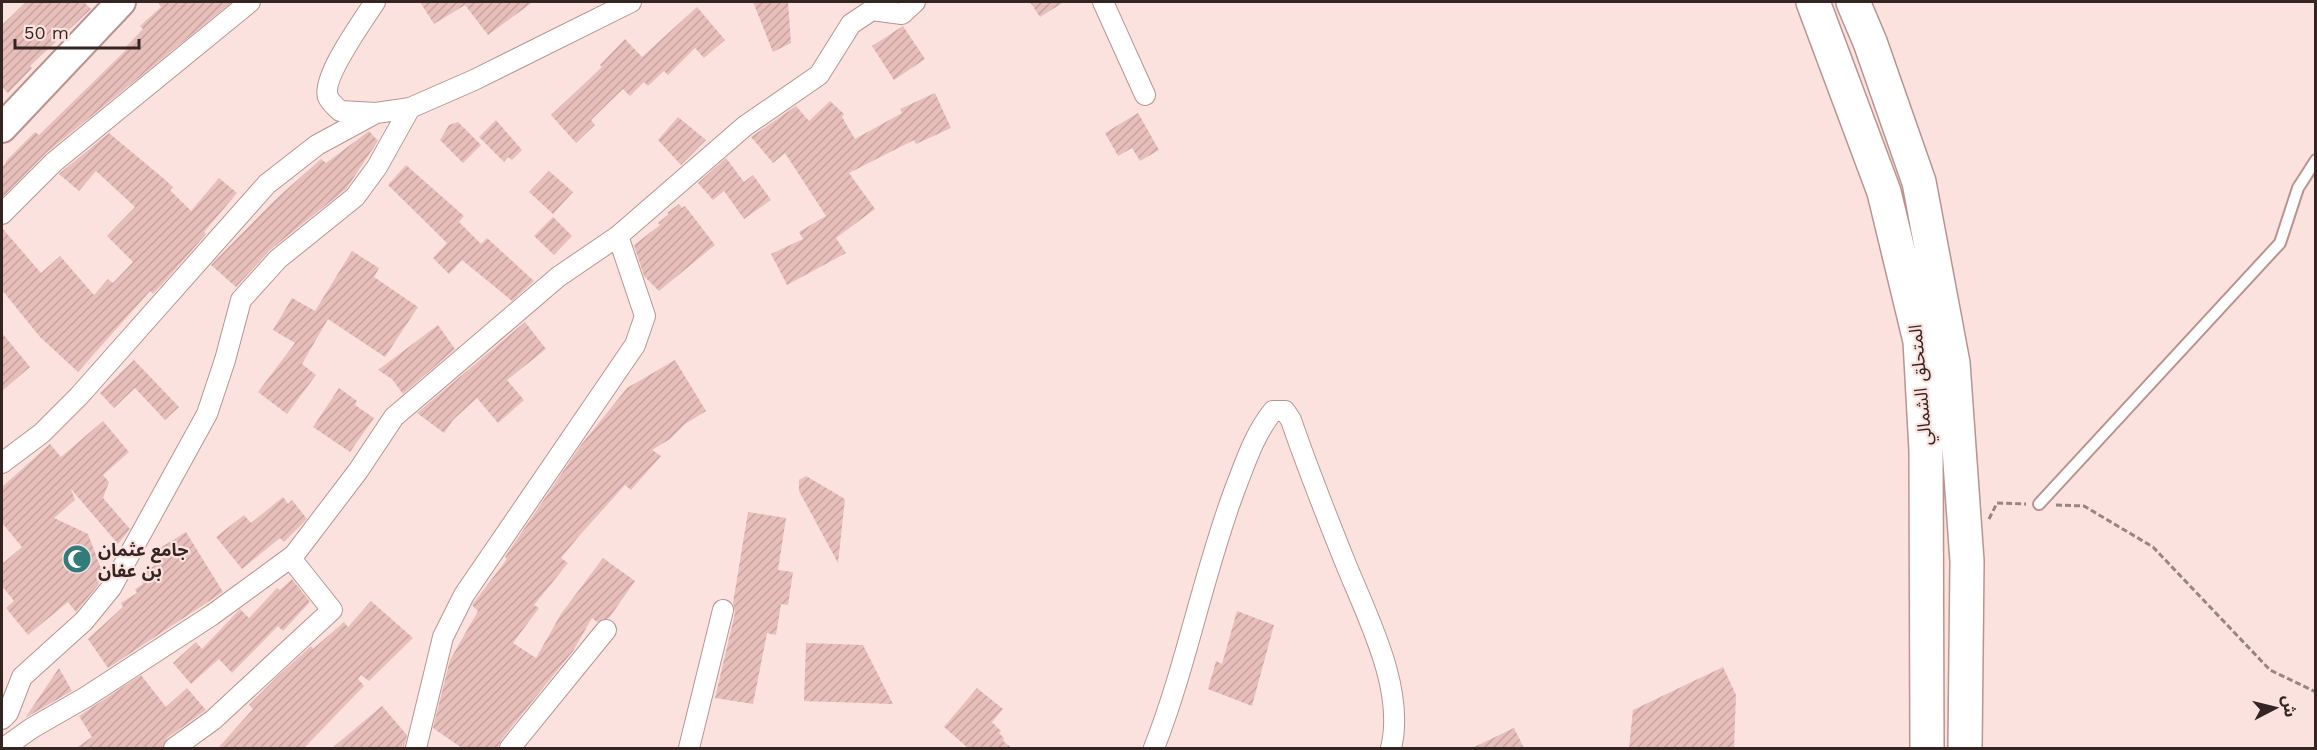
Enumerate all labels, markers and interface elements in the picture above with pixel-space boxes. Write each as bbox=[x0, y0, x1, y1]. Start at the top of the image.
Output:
scale bar bbox=[15, 12, 140, 50]
text: 50 m bbox=[24, 22, 69, 43]
street label: المتحلق الشمالي bbox=[1904, 323, 1939, 446]
place label: جامع عثمان بن عفان bbox=[98, 539, 189, 581]
mosque icon: جامع عثمان بن عفان bbox=[61, 543, 93, 575]
north arrow bbox=[2245, 678, 2305, 738]
text: ش bbox=[2279, 694, 2300, 718]

